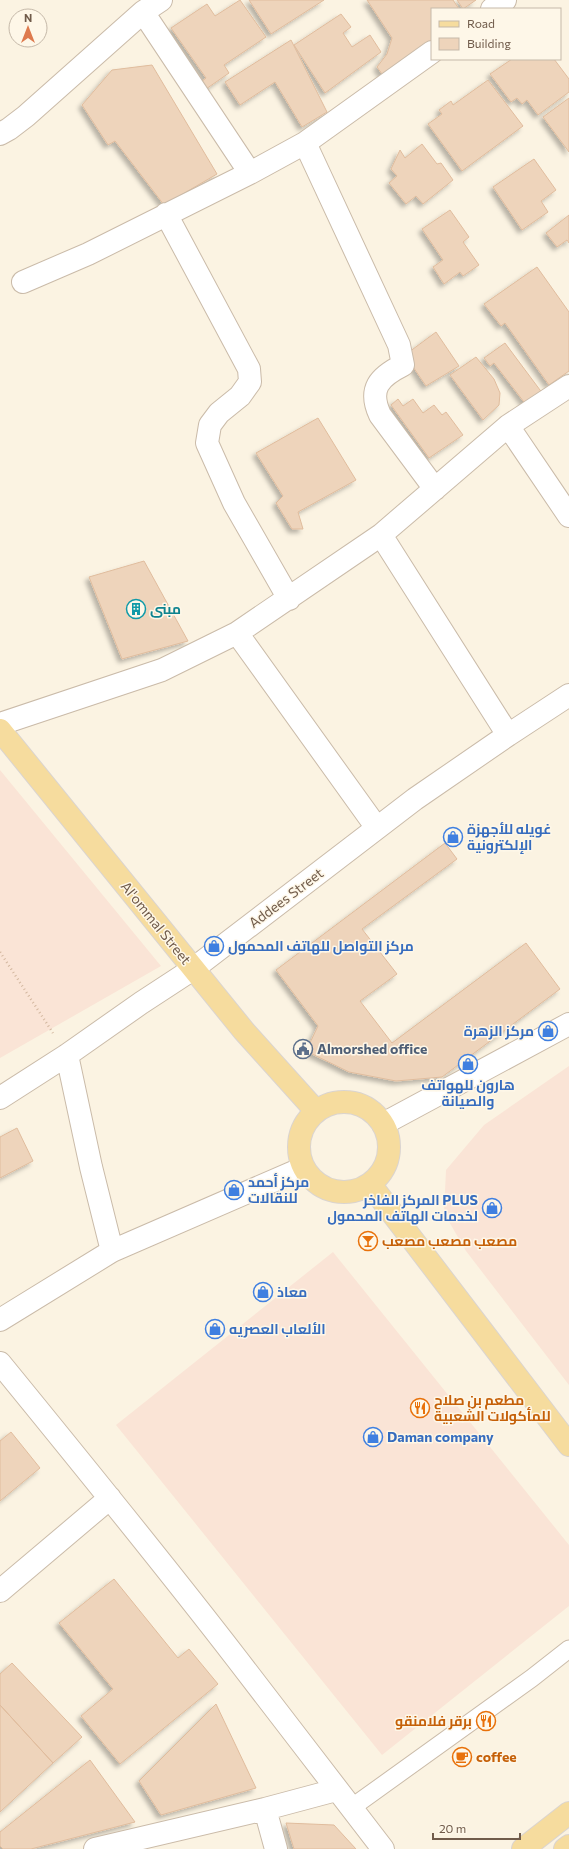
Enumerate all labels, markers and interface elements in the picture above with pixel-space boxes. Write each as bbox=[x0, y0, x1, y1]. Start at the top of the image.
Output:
north arrow bbox=[8, 8, 48, 48]
legend bbox=[431, 8, 561, 60]
text: N bbox=[24, 11, 32, 24]
text: Road bbox=[467, 16, 495, 30]
text: Building bbox=[467, 36, 511, 50]
building icon: مبنى bbox=[125, 598, 147, 620]
place label: مبنى bbox=[150, 600, 181, 618]
place label: غويله للأجهزة الإلكترونية bbox=[467, 820, 551, 855]
shop icon: غويله للأجهزة الإلكترونية bbox=[442, 826, 464, 848]
street label: Addees Street bbox=[245, 864, 327, 931]
street label: Al'ommal Street bbox=[118, 878, 195, 968]
shop icon: مركز التواصل للهاتف المحمول bbox=[203, 935, 225, 957]
place label: مركز التواصل للهاتف المحمول bbox=[228, 937, 414, 955]
shop icon: مركز الزهرة bbox=[537, 1020, 559, 1042]
place label: مركز الزهرة bbox=[464, 1022, 534, 1040]
public building icon: Almorshed office bbox=[292, 1038, 314, 1060]
place label: Almorshed office bbox=[317, 1040, 427, 1057]
shop icon: هارون للهواتف والصيانة bbox=[457, 1053, 479, 1075]
place label: هارون للهواتف والصيانة bbox=[421, 1076, 515, 1110]
place label: مركز أحمد للنقالات bbox=[248, 1173, 309, 1206]
shop icon: مركز أحمد للنقالات bbox=[223, 1179, 245, 1201]
place label: المركز الفاخر PLUS لخدمات الهاتف المحمول bbox=[327, 1191, 478, 1225]
shop icon: المركز الفاخر PLUS لخدمات الهاتف المحمول bbox=[481, 1197, 503, 1219]
bar icon: مصعب مصعب مصعب bbox=[357, 1230, 379, 1252]
place label: مصعب مصعب مصعب bbox=[382, 1232, 517, 1249]
shop icon: معاذ bbox=[252, 1281, 274, 1303]
place label: معاذ bbox=[277, 1283, 307, 1300]
shop icon: الألعاب العصريه bbox=[204, 1318, 226, 1340]
place label: الألعاب العصريه bbox=[229, 1320, 326, 1338]
place label: مطعم بن صلاح للمأكولات الشعبية bbox=[434, 1391, 551, 1425]
restaurant icon: مطعم بن صلاح للمأكولات الشعبية bbox=[409, 1397, 431, 1419]
shop icon: Daman company bbox=[362, 1426, 384, 1448]
place label: Daman company bbox=[387, 1428, 494, 1445]
restaurant icon: برقر فلامنقو bbox=[475, 1710, 497, 1732]
place label: برقر فلامنقو bbox=[395, 1712, 472, 1730]
cafe icon: coffee bbox=[451, 1746, 473, 1768]
place label: coffee bbox=[476, 1748, 517, 1765]
scale bar bbox=[433, 1815, 520, 1841]
text: 20 m bbox=[439, 1821, 466, 1835]

